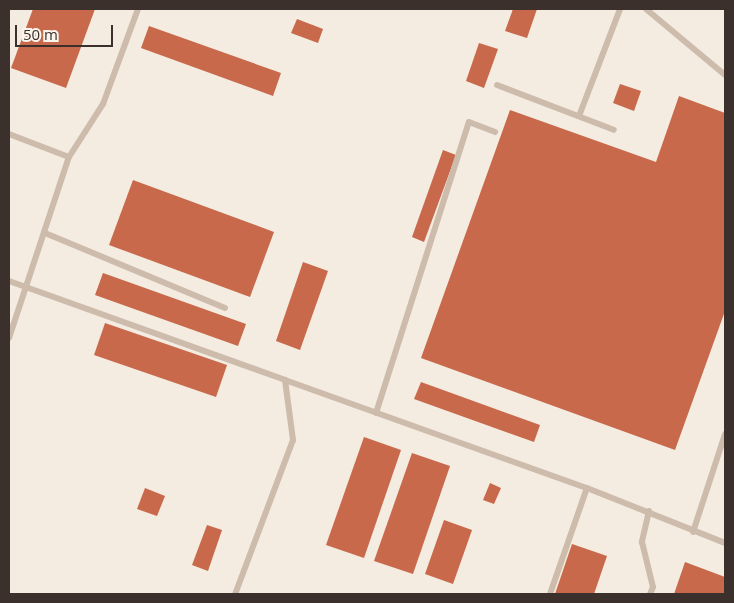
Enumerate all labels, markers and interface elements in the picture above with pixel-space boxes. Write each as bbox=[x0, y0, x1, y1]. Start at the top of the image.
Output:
scale bar bbox=[18, 15, 115, 47]
text: 50 m bbox=[23, 24, 58, 44]

